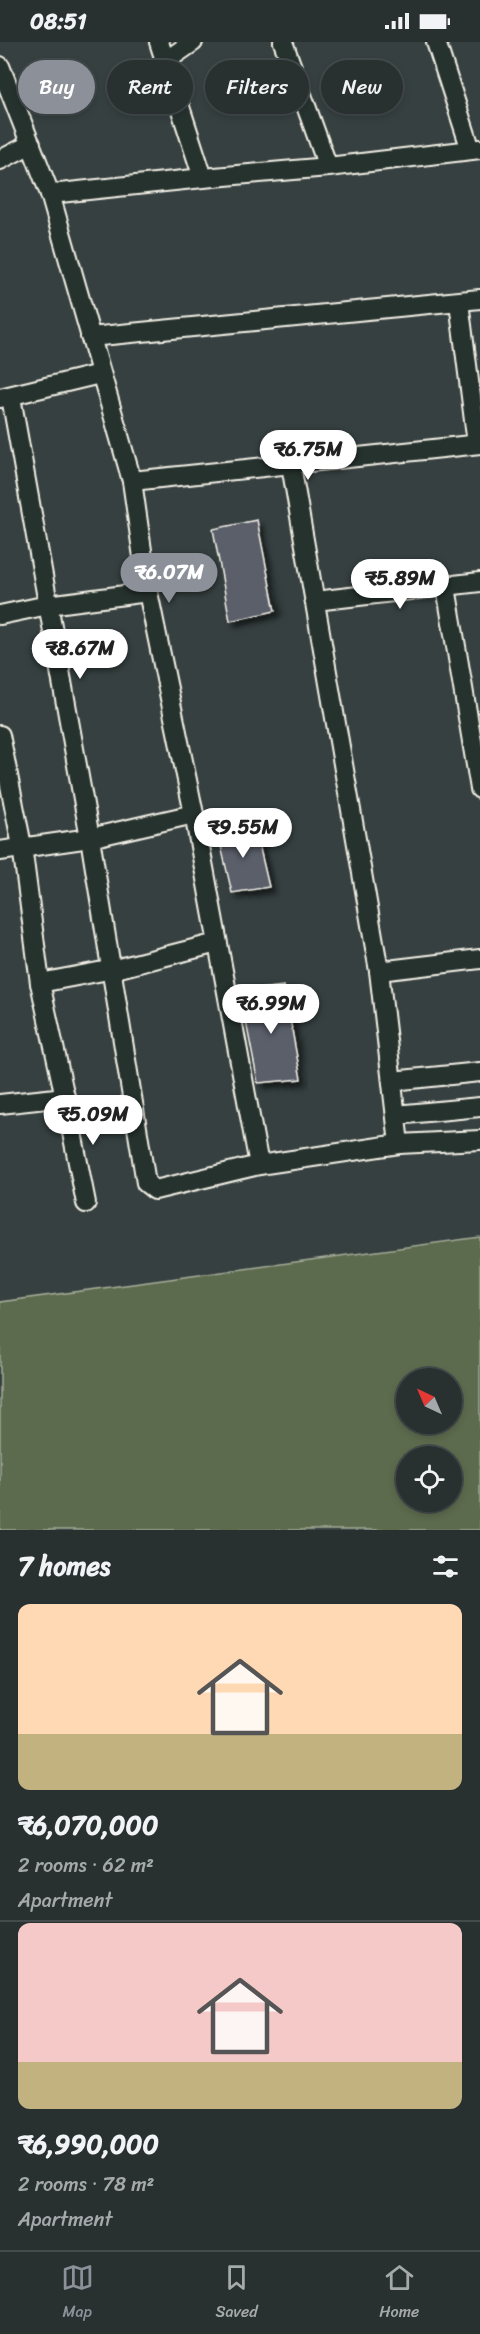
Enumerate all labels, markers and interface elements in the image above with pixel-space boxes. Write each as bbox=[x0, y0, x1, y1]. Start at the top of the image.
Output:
text: 08:51 bbox=[30, 2, 87, 41]
chip: Buy bbox=[18, 60, 95, 114]
chip: Rent bbox=[107, 60, 193, 114]
chip: Filters bbox=[205, 60, 309, 114]
chip: New bbox=[321, 60, 403, 114]
pin: ₹6.75M bbox=[259, 430, 357, 481]
text: ₹6.75M bbox=[274, 432, 342, 467]
pin: ₹6.07M bbox=[120, 553, 218, 604]
text: ₹6.07M bbox=[135, 555, 203, 590]
pin: ₹5.89M bbox=[351, 559, 449, 610]
text: ₹5.89M bbox=[365, 561, 435, 596]
pin: ₹8.67M bbox=[31, 629, 129, 680]
text: ₹8.67M bbox=[46, 631, 114, 666]
pin: ₹9.55M bbox=[194, 808, 292, 859]
text: ₹9.55M bbox=[208, 810, 278, 845]
pin: ₹6.99M bbox=[222, 984, 320, 1035]
text: ₹6.99M bbox=[236, 986, 306, 1021]
pin: ₹5.09M bbox=[44, 1095, 142, 1146]
text: ₹5.09M bbox=[58, 1097, 128, 1132]
north arrow bbox=[396, 1368, 462, 1434]
map controls bbox=[396, 1368, 462, 1512]
button: locate bbox=[396, 1446, 462, 1512]
text: 7 homes bbox=[18, 1543, 110, 1589]
icon: filters bbox=[429, 1550, 462, 1583]
icon: home bbox=[186, 1643, 294, 1751]
text: ₹6,070,000 bbox=[18, 1802, 158, 1848]
text: 2 rooms · 62 m² bbox=[18, 1848, 154, 1883]
text: Apartment bbox=[18, 1883, 112, 1918]
icon: home bbox=[186, 1962, 294, 2070]
text: ₹6,990,000 bbox=[18, 2121, 159, 2167]
text: 2 rooms · 78 m² bbox=[18, 2167, 154, 2202]
text: Apartment bbox=[18, 2202, 112, 2237]
tab: Map bbox=[61, 2261, 94, 2326]
tab: Saved bbox=[215, 2261, 258, 2326]
tab: Home bbox=[379, 2261, 419, 2326]

